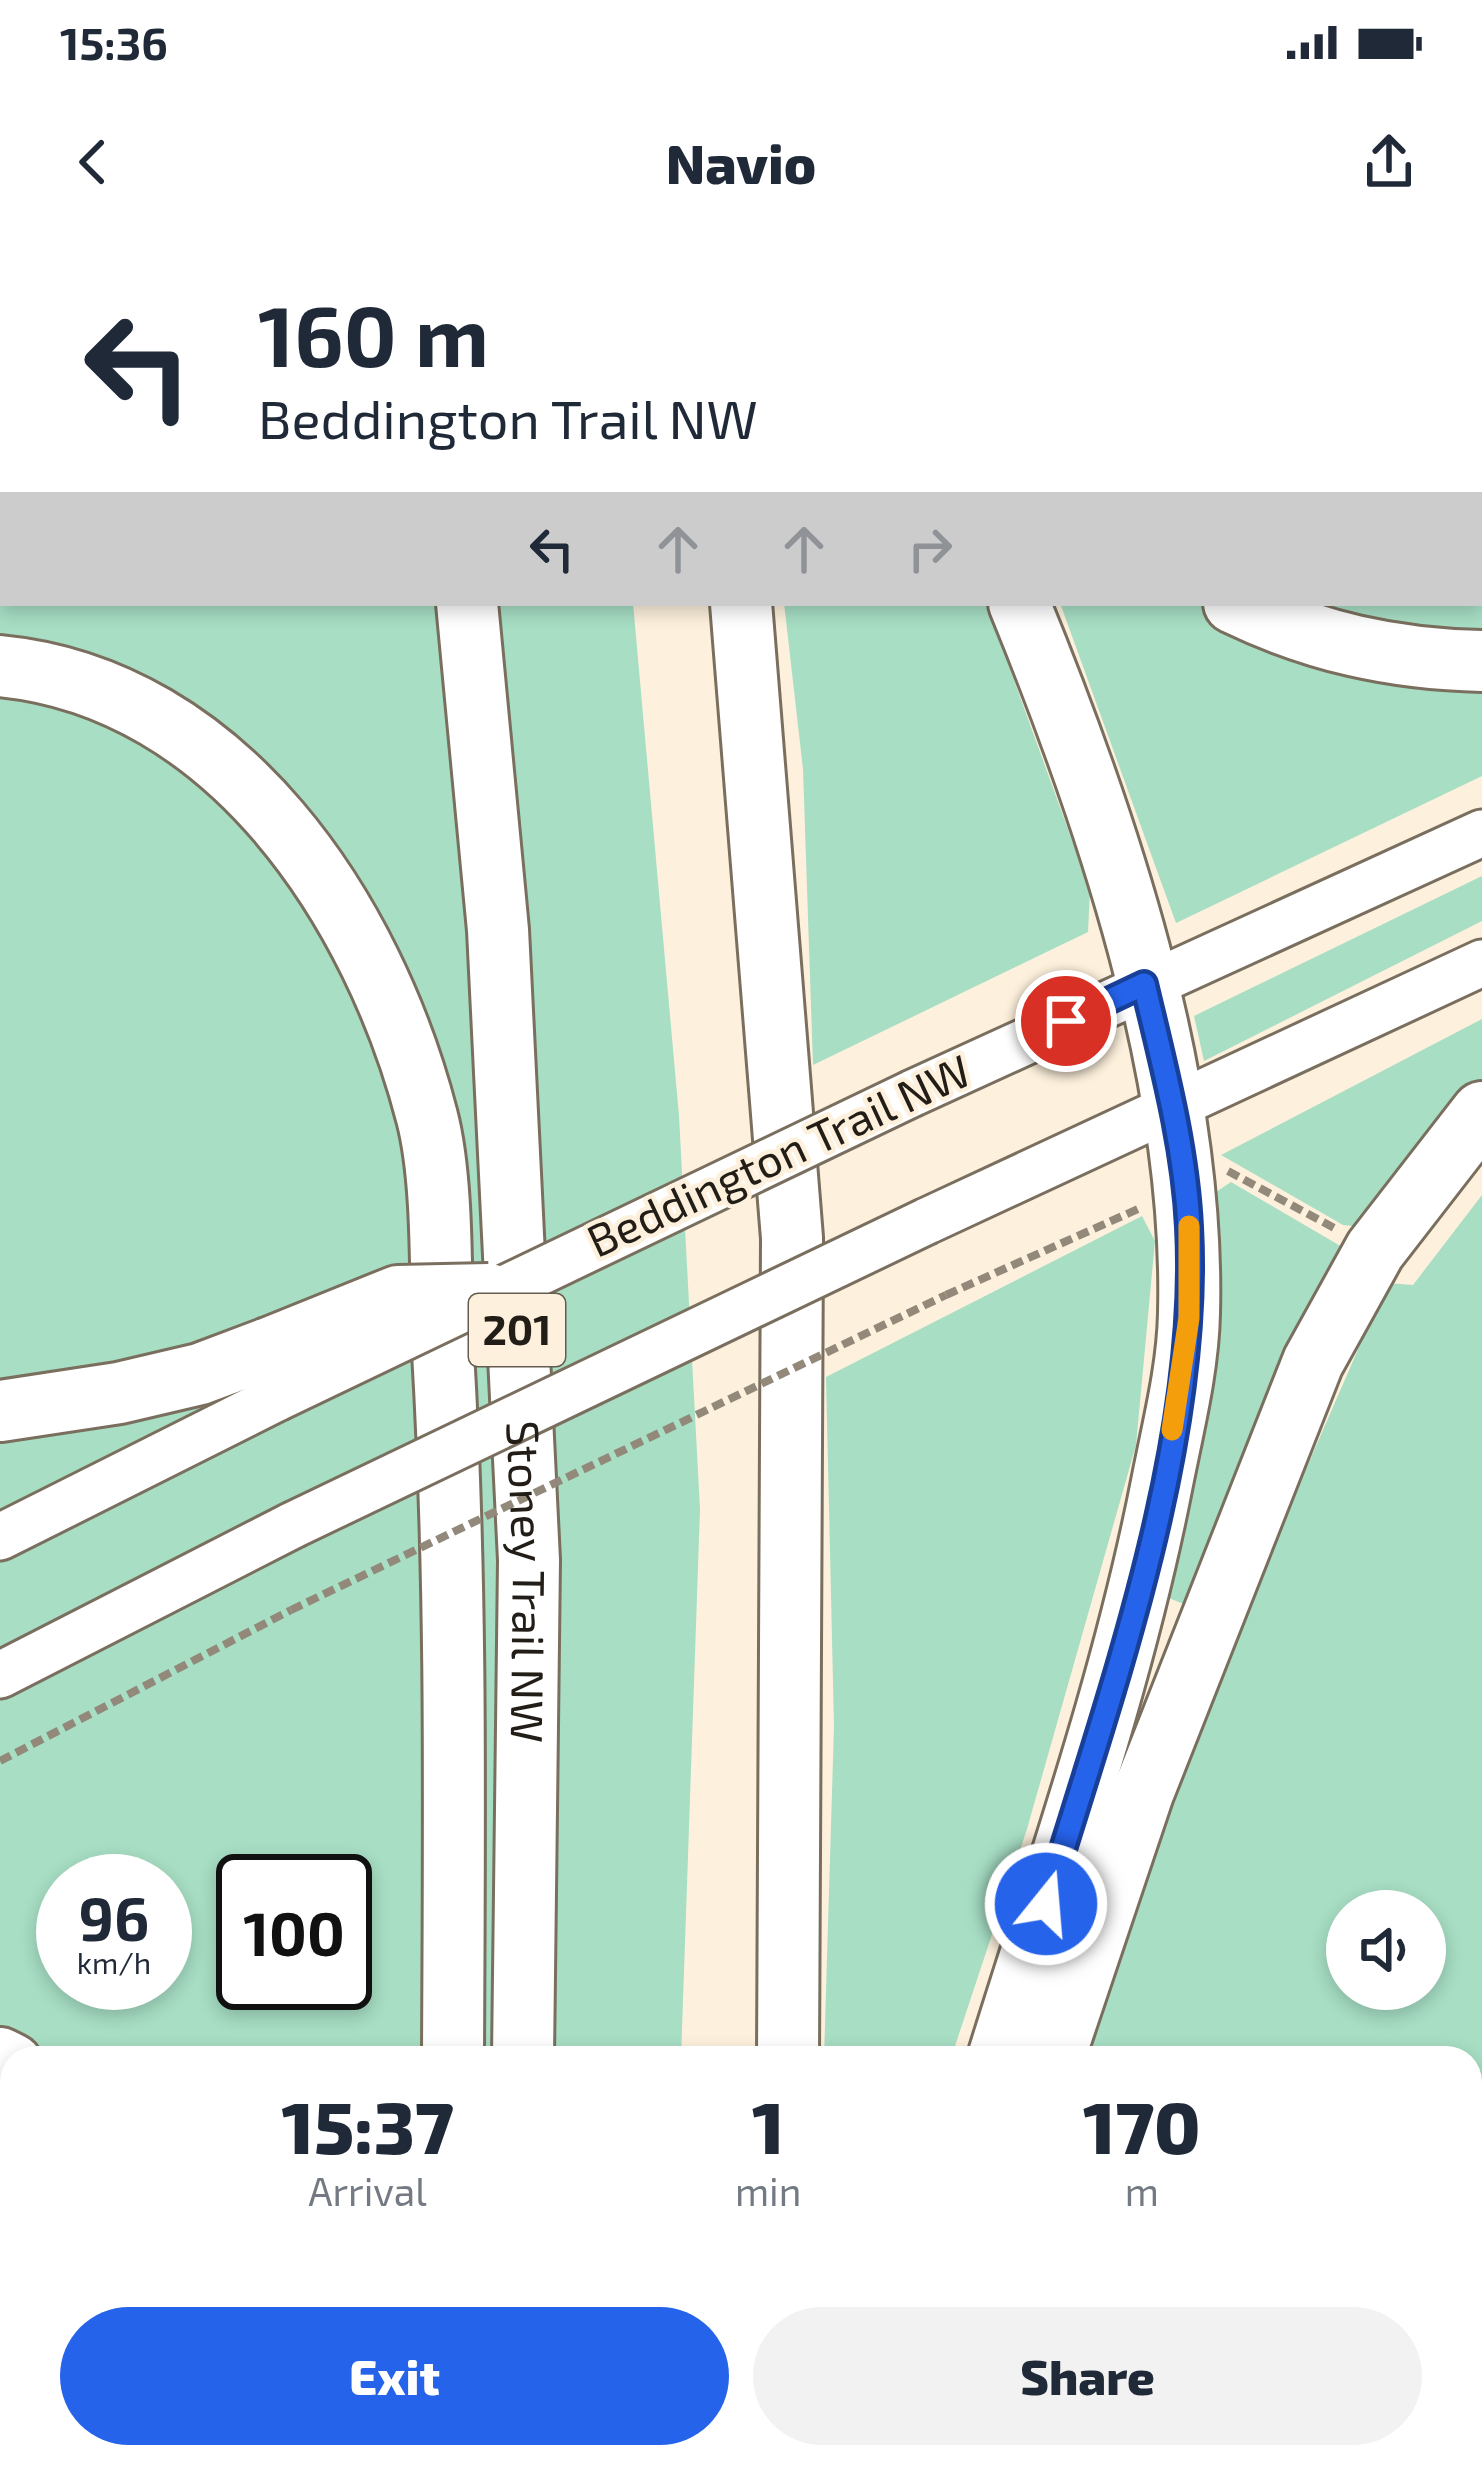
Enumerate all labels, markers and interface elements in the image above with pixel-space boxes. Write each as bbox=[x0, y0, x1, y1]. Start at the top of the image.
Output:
text: 15:36 bbox=[60, 15, 168, 69]
icon: back bbox=[60, 129, 126, 195]
icon: share bbox=[1356, 129, 1422, 195]
text: Navio bbox=[666, 130, 816, 195]
text: 160 m bbox=[258, 283, 489, 384]
icon: left bbox=[60, 288, 216, 444]
text: Beddington Trail NW bbox=[258, 385, 758, 450]
icon: left bbox=[519, 516, 585, 582]
icon: ahead bbox=[645, 516, 711, 582]
icon: ahead bbox=[771, 516, 837, 582]
icon: right bbox=[897, 516, 963, 582]
pin bbox=[1015, 970, 1117, 1072]
icon: arrive bbox=[1033, 988, 1099, 1054]
street label: Beddington Trail NW bbox=[578, 1042, 978, 1267]
road number: 201 bbox=[469, 1294, 565, 1366]
street label: Stoney Trail NW bbox=[497, 1419, 558, 1743]
position arrow bbox=[983, 1841, 1109, 1967]
speed limit sign: 100 bbox=[216, 1854, 372, 2010]
text: 96 bbox=[79, 1881, 149, 1953]
map controls bbox=[1326, 1890, 1446, 2010]
button: sound bbox=[1326, 1890, 1446, 2010]
text: km/h bbox=[77, 1944, 151, 1980]
text: 15:37 bbox=[281, 2082, 453, 2168]
text: 1 bbox=[752, 2082, 784, 2168]
text: 170 bbox=[1083, 2082, 1201, 2168]
text: Arrival bbox=[308, 2167, 427, 2214]
text: min bbox=[735, 2167, 801, 2214]
text: m bbox=[1125, 2167, 1159, 2214]
button: Exit bbox=[60, 2307, 729, 2445]
button: Share bbox=[753, 2307, 1422, 2445]

